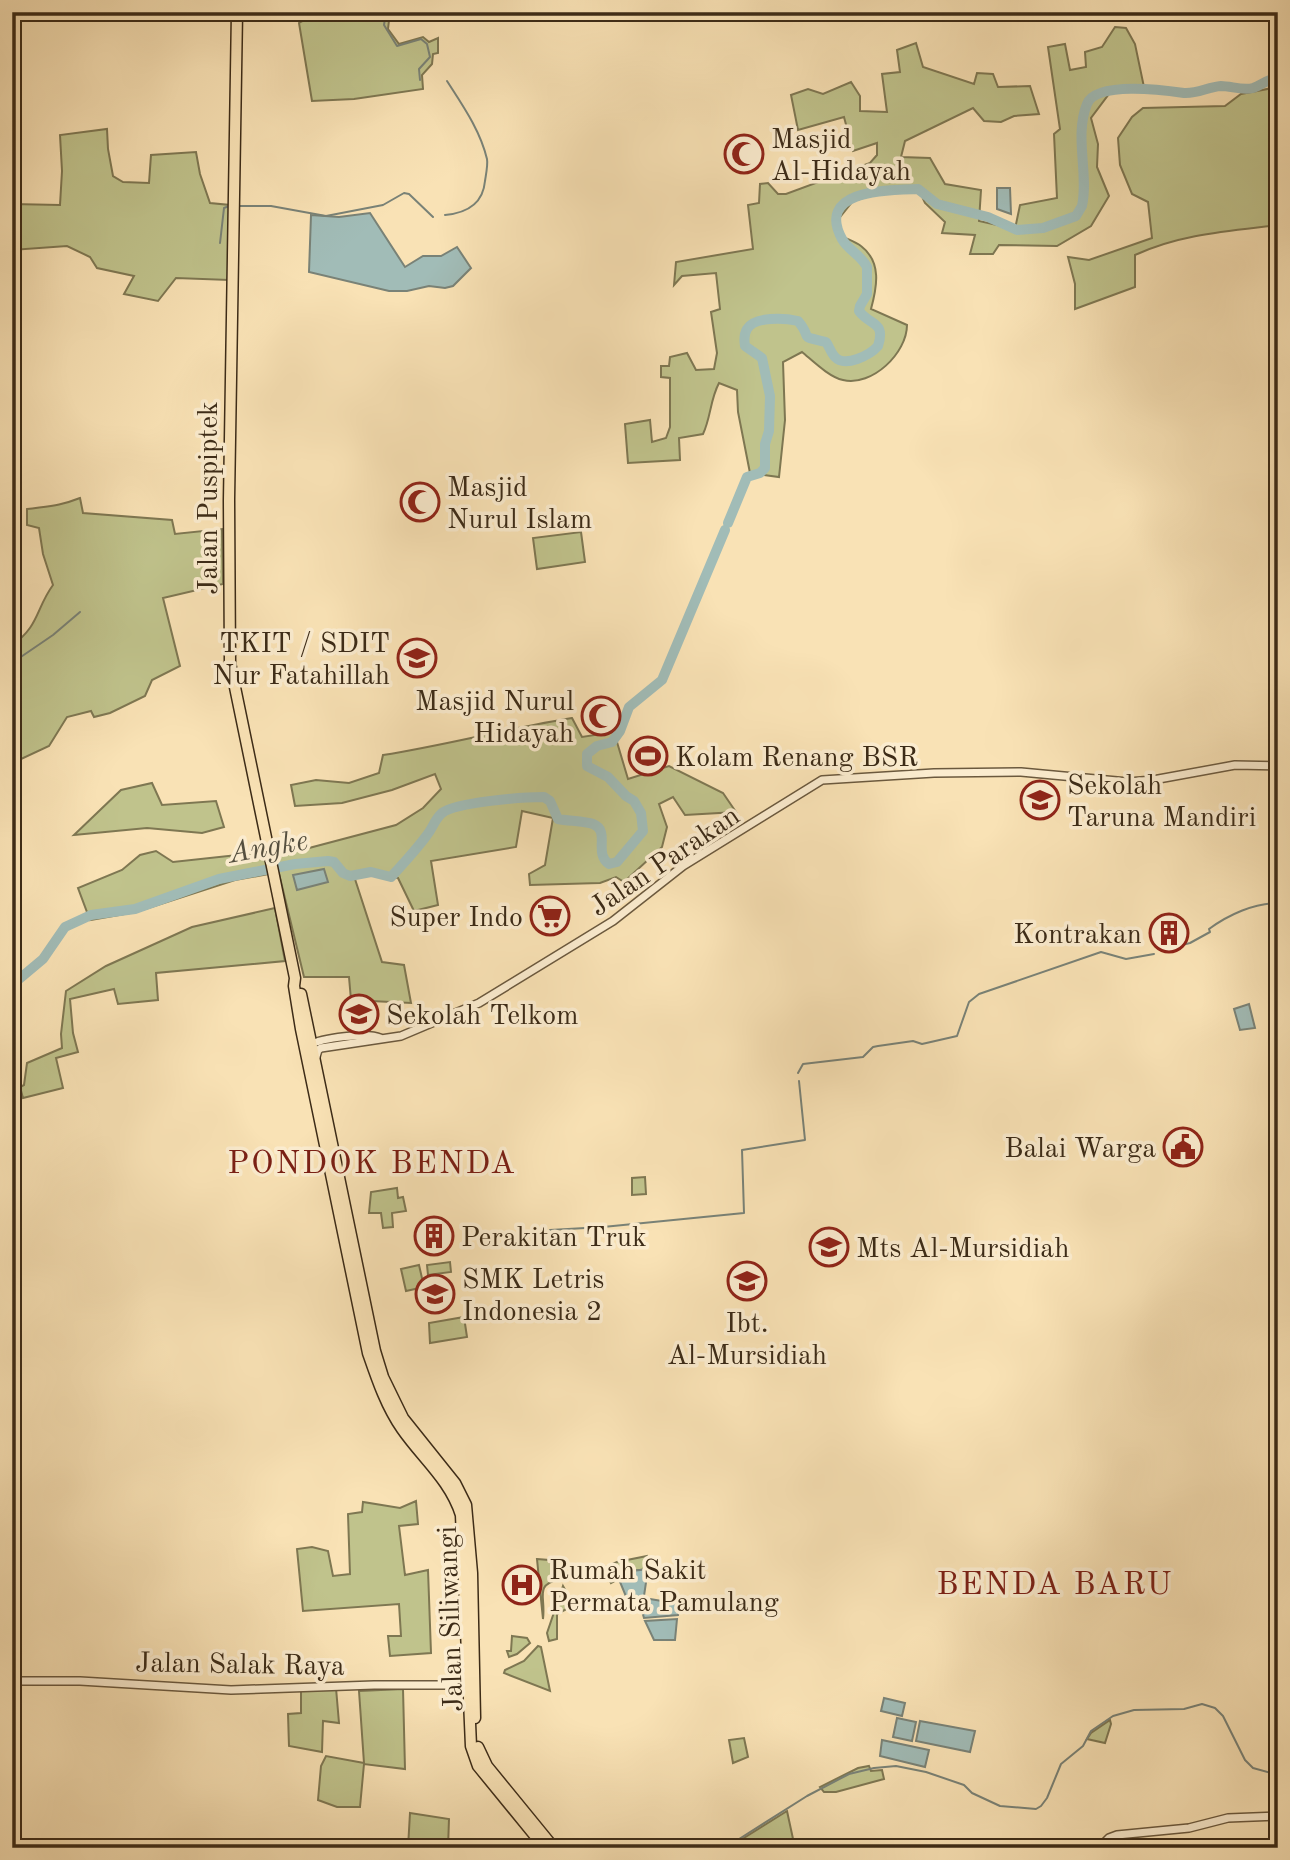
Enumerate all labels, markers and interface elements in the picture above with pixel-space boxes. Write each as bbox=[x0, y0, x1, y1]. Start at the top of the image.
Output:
place label: Masjid Al-Hidayah bbox=[771, 127, 911, 187]
mosque icon: Masjid Al-Hidayah bbox=[723, 133, 765, 175]
street label: Jalan Puspiptek bbox=[196, 401, 224, 595]
place label: Masjid Nurul Islam bbox=[447, 475, 592, 535]
mosque icon: Masjid Nurul Islam bbox=[399, 481, 441, 523]
place label: TKIT / SDIT Nur Fatahillah bbox=[213, 631, 390, 691]
school or university icon: TKIT / SDIT Nur Fatahillah bbox=[396, 637, 438, 679]
place label: Masjid Nurul Hidayah bbox=[415, 689, 574, 749]
mosque icon: Masjid Nurul Hidayah bbox=[580, 695, 622, 737]
sports icon: Kolam Renang BSR bbox=[627, 735, 669, 777]
place label: Kolam Renang BSR bbox=[675, 745, 918, 773]
place label: Sekolah Taruna Mandiri bbox=[1067, 773, 1256, 833]
school or university icon: Sekolah Taruna Mandiri bbox=[1019, 779, 1061, 821]
street label: Jalan Parakan bbox=[586, 802, 746, 923]
water label: Angke bbox=[224, 826, 311, 870]
supermarket icon: Super Indo bbox=[529, 895, 571, 937]
place label: Super Indo bbox=[389, 905, 523, 933]
building icon: Kontrakan bbox=[1148, 912, 1190, 954]
place label: Kontrakan bbox=[1013, 922, 1142, 950]
school or university icon: Sekolah Telkom bbox=[338, 993, 380, 1035]
place label: Sekolah Telkom bbox=[386, 1003, 578, 1031]
public building icon: Balai Warga bbox=[1162, 1126, 1204, 1168]
place label: Balai Warga bbox=[1004, 1136, 1156, 1164]
district label: PONDOK BENDA bbox=[227, 1149, 517, 1181]
building icon: Perakitan Truk bbox=[413, 1215, 455, 1257]
place label: Perakitan Truk bbox=[461, 1225, 646, 1253]
school or university icon: Mts Al-Mursidiah bbox=[808, 1226, 850, 1268]
place label: Mts Al-Mursidiah bbox=[856, 1236, 1069, 1264]
school or university icon: Ibt. Al-Mursidiah bbox=[726, 1260, 768, 1302]
place label: SMK Letris Indonesia 2 bbox=[462, 1267, 604, 1327]
school or university icon: SMK Letris Indonesia 2 bbox=[414, 1273, 456, 1315]
place label: Ibt. Al-Mursidiah bbox=[667, 1311, 827, 1371]
street label: Jalan Siliwangi bbox=[435, 1526, 469, 1712]
place label: Rumah Sakit Permata Pamulang bbox=[549, 1558, 779, 1618]
hospital icon: Rumah Sakit Permata Pamulang bbox=[501, 1564, 543, 1606]
district label: BENDA BARU bbox=[936, 1570, 1174, 1602]
street label: Jalan Salak Raya bbox=[135, 1650, 345, 1682]

